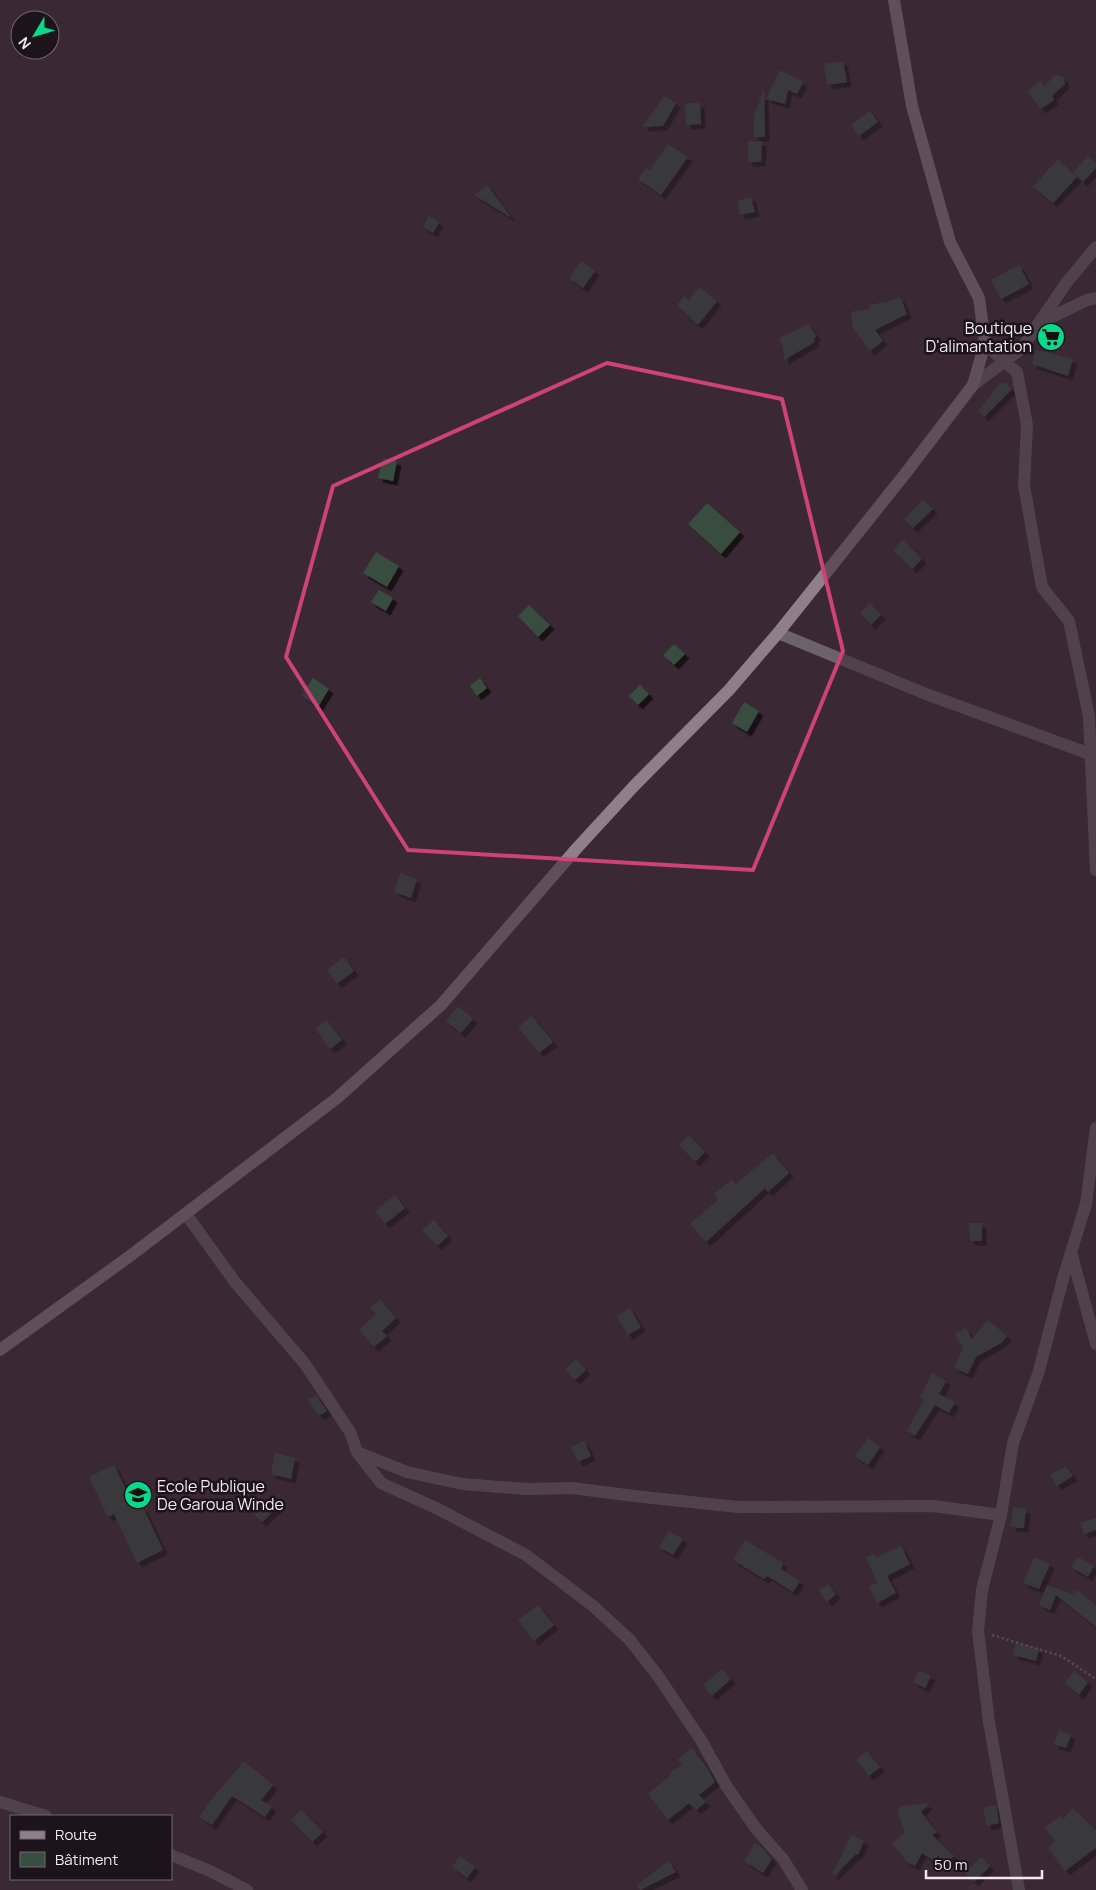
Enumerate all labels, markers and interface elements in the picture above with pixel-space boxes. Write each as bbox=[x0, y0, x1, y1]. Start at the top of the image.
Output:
north arrow bbox=[10, 10, 60, 60]
text: N bbox=[14, 33, 35, 53]
place label: Boutique D'alimantation bbox=[926, 317, 1032, 357]
supermarket icon: Boutique D'alimantation bbox=[1036, 322, 1066, 352]
place label: Ecole Publique De Garoua Winde bbox=[157, 1475, 284, 1515]
school or university icon: Ecole Publique De Garoua Winde bbox=[123, 1480, 153, 1510]
legend bbox=[10, 1815, 172, 1880]
text: Route bbox=[55, 1824, 97, 1845]
scale bar bbox=[926, 1848, 1042, 1880]
text: Bâtiment bbox=[55, 1849, 118, 1870]
text: 50 m bbox=[934, 1854, 968, 1875]

